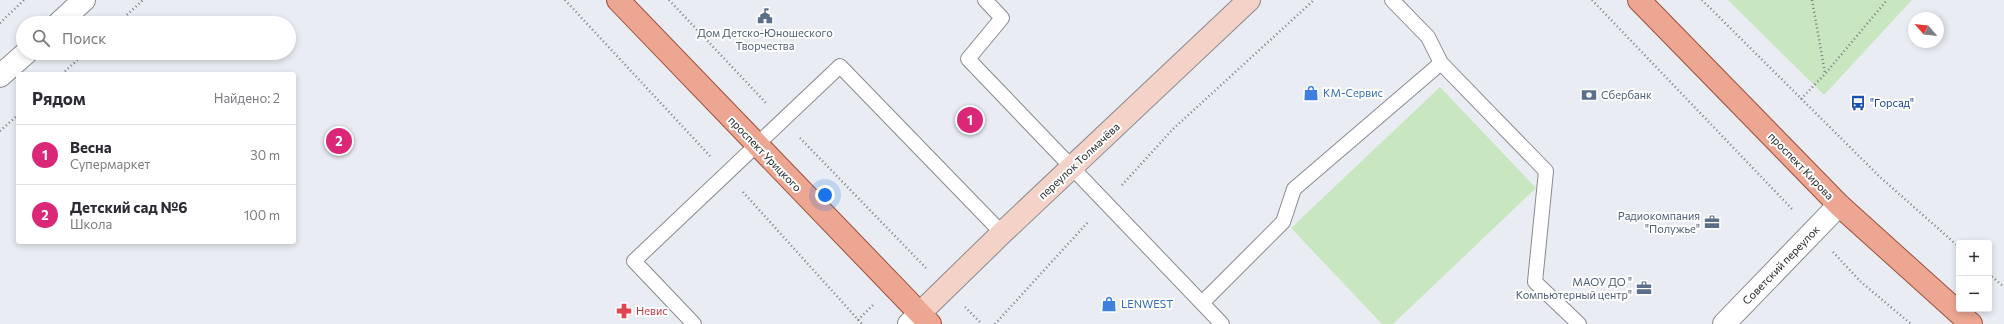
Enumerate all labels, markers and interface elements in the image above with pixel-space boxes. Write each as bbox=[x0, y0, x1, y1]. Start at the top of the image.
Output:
public building icon: Дом Детско-Юношеского Творчества bbox=[756, 7, 774, 25]
north arrow bbox=[1908, 12, 1944, 48]
search box bbox=[16, 16, 296, 60]
place label: Дом Детско-Юношеского Творчества bbox=[697, 26, 833, 52]
icon: search bbox=[30, 27, 52, 49]
text: Поиск bbox=[62, 29, 106, 47]
shop icon: КМ-Сервис bbox=[1302, 84, 1320, 102]
place label: КМ-Сервис bbox=[1323, 86, 1383, 99]
bank icon: Сбербанк bbox=[1580, 86, 1598, 104]
text: Рядом bbox=[32, 88, 86, 109]
place label: Сбербанк bbox=[1601, 88, 1652, 101]
text: Найдено: 2 bbox=[214, 90, 280, 106]
bus stop icon: "Горсад" bbox=[1849, 94, 1867, 112]
place label: "Горсад" bbox=[1870, 96, 1914, 109]
pin: 1 bbox=[957, 105, 983, 135]
street label: проспект Урицкого bbox=[726, 113, 805, 194]
street label: переулок Толмачёва bbox=[1035, 120, 1122, 202]
pin: 2 bbox=[326, 126, 352, 156]
street label: проспект Кирова bbox=[1766, 129, 1837, 202]
text: Весна bbox=[70, 138, 112, 156]
text: 1 bbox=[42, 147, 48, 163]
text: 30 m bbox=[250, 147, 280, 163]
text: Супермаркет bbox=[70, 156, 150, 172]
your location bbox=[815, 185, 835, 205]
text: Детский сад №6 bbox=[70, 198, 188, 216]
text: 2 bbox=[41, 207, 49, 223]
text: 100 m bbox=[244, 207, 280, 223]
place label: Радиокомпания "Полужье" bbox=[1618, 209, 1700, 235]
office icon: Радиокомпания "Полужье" bbox=[1703, 213, 1721, 231]
text: Школа bbox=[70, 216, 112, 232]
street label: Советский переулок bbox=[1739, 222, 1822, 307]
map controls bbox=[1956, 240, 1992, 312]
button: + bbox=[1956, 240, 1992, 276]
place label: МАОУ ДО " Компьютерный центр" bbox=[1516, 275, 1632, 301]
button: − bbox=[1956, 276, 1992, 312]
office icon: МАОУ ДО " Компьютерный центр" bbox=[1635, 279, 1653, 297]
shop icon: LENWEST bbox=[1100, 295, 1118, 313]
place label: LENWEST bbox=[1121, 297, 1173, 310]
pharmacy icon: Невис bbox=[615, 302, 633, 320]
place label: Невис bbox=[636, 304, 668, 317]

